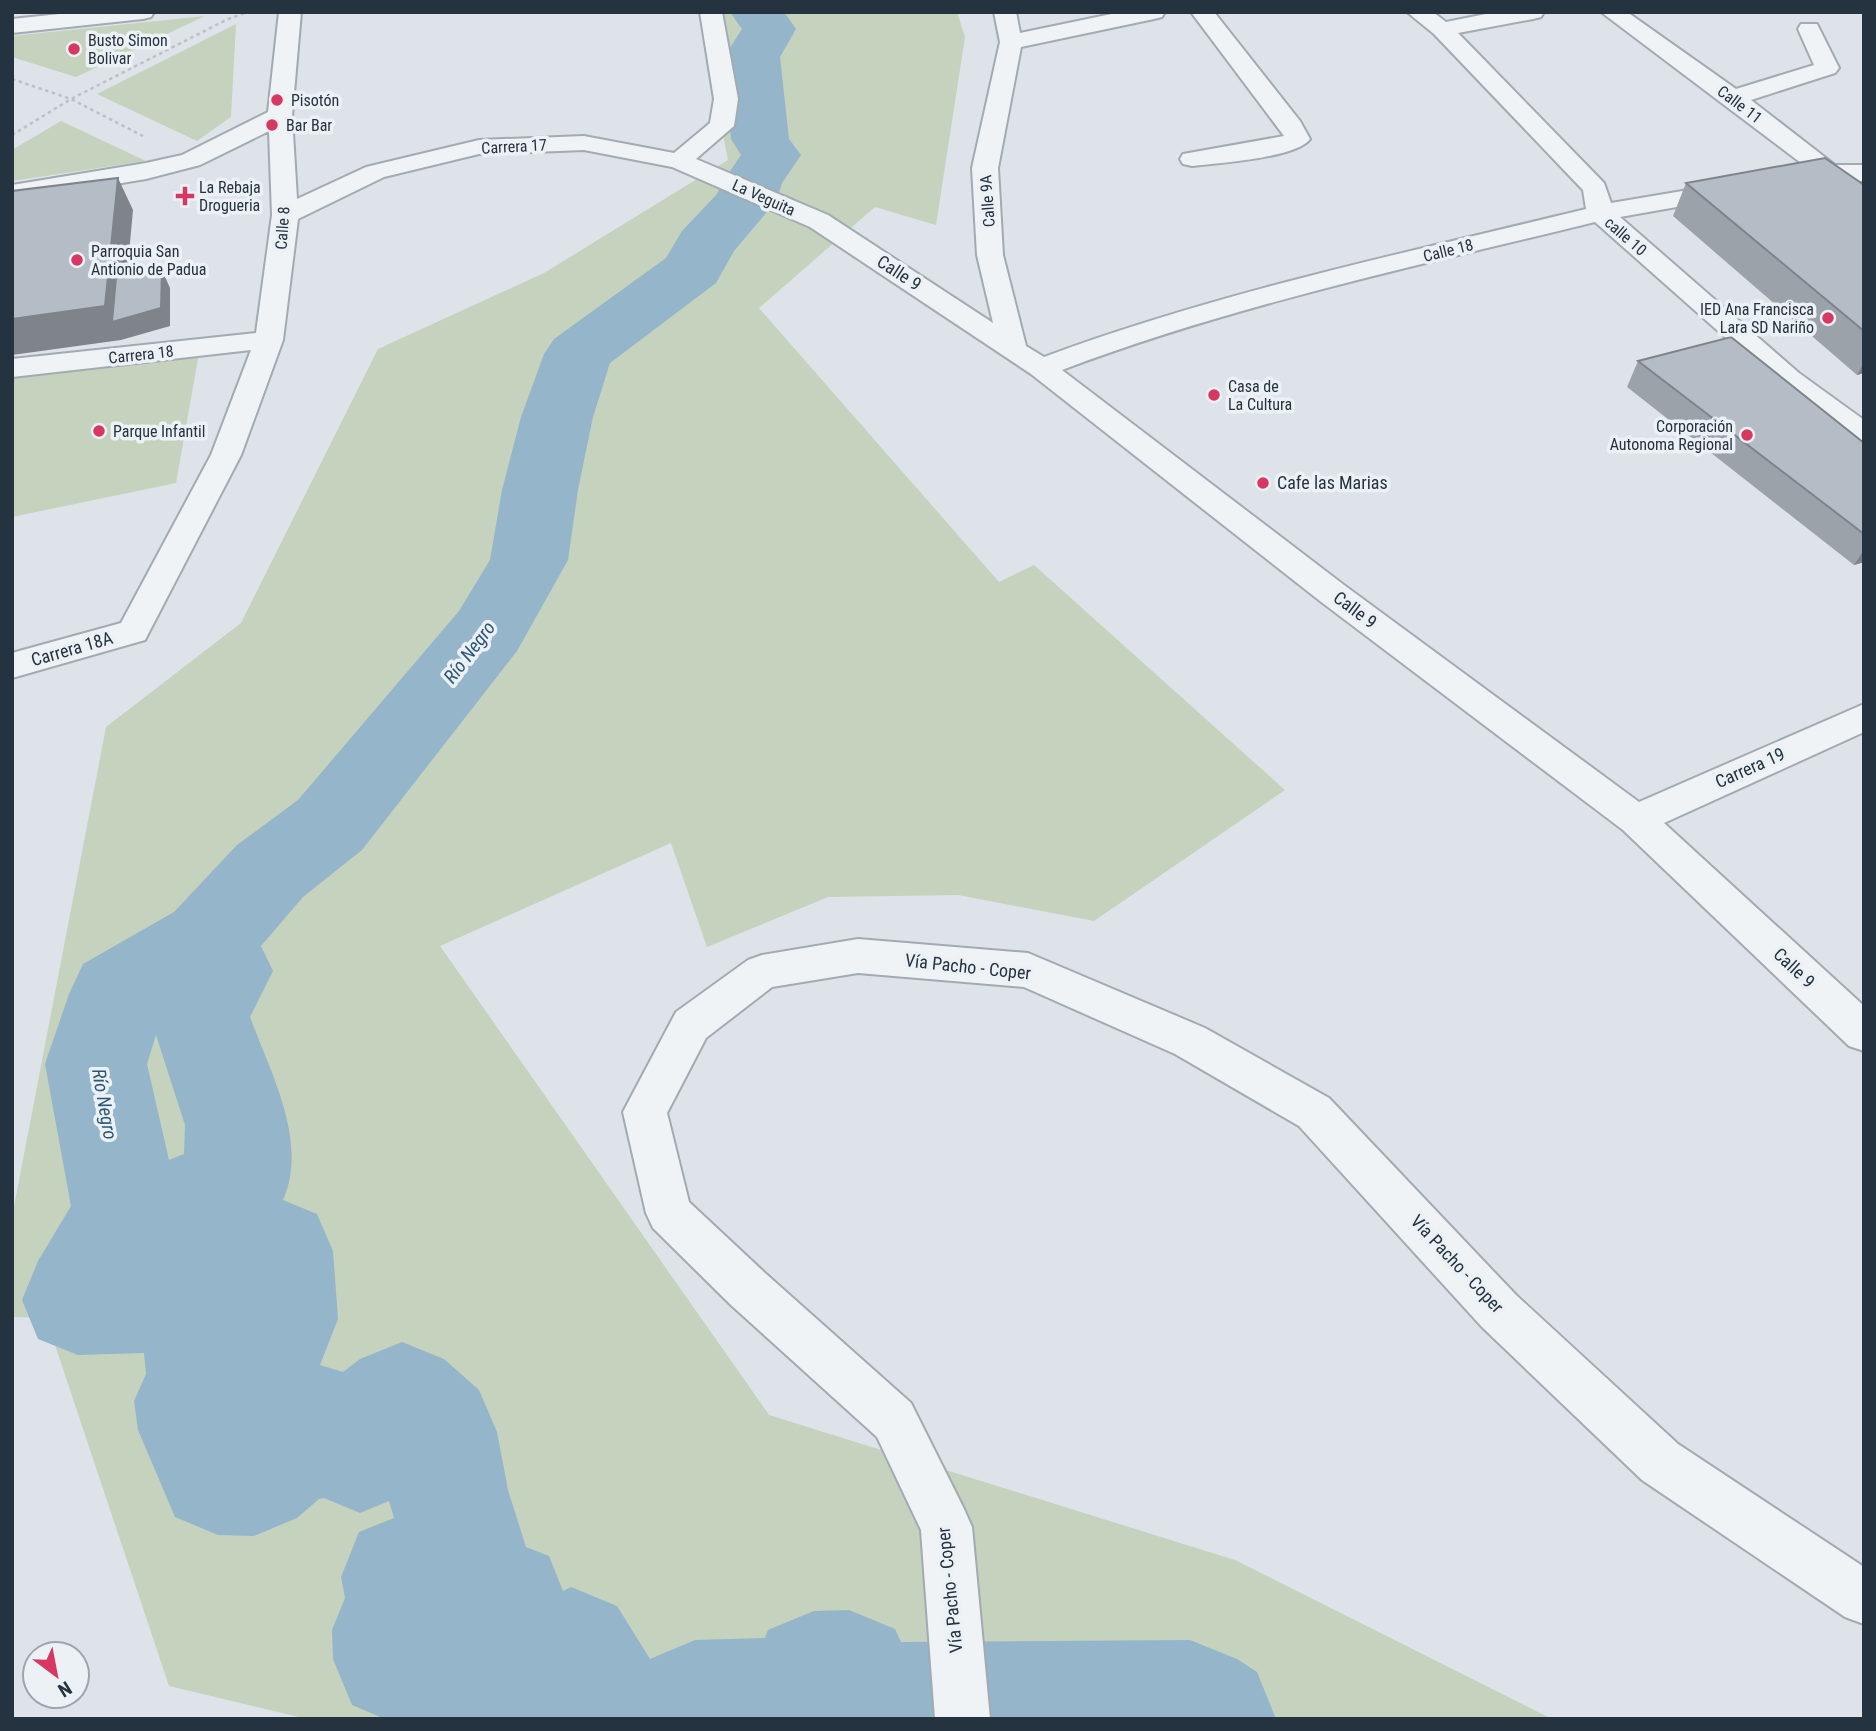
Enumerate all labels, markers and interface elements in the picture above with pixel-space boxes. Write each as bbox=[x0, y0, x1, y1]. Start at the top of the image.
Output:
place label: Busto Simon Bolivar bbox=[88, 31, 168, 68]
marker: Busto Simon Bolivar bbox=[66, 41, 82, 57]
street label: Calle 11 bbox=[1714, 81, 1766, 127]
place label: Pisotón bbox=[291, 91, 339, 110]
marker: Pisotón bbox=[269, 92, 285, 108]
place label: Bar Bar bbox=[286, 116, 332, 135]
marker: Bar Bar bbox=[264, 117, 280, 133]
street label: Carrera 17 bbox=[481, 135, 547, 158]
street label: Calle 9A bbox=[976, 174, 999, 228]
street label: La Veguita bbox=[729, 175, 798, 220]
place label: La Rebaja Drogueria bbox=[199, 178, 261, 215]
marker: La Rebaja Drogueria bbox=[177, 188, 193, 204]
street label: Calle 8 bbox=[272, 206, 293, 250]
street label: calle 10 bbox=[1601, 213, 1651, 260]
street label: Calle 18 bbox=[1421, 235, 1475, 266]
place label: Parroquia San Antionio de Padua bbox=[91, 242, 206, 279]
street label: Calle 9 bbox=[873, 251, 925, 295]
marker: Parroquia San Antionio de Padua bbox=[69, 252, 85, 268]
place label: IED Ana Francisca Lara SD Nariño bbox=[1700, 300, 1814, 337]
marker: IED Ana Francisca Lara SD Nariño bbox=[1820, 310, 1836, 326]
street label: Carrera 18 bbox=[107, 342, 175, 367]
place label: Casa de La Cultura bbox=[1228, 377, 1292, 414]
marker: Casa de La Cultura bbox=[1206, 387, 1222, 403]
place label: Corporación Autonoma Regional bbox=[1610, 417, 1733, 454]
place label: Parque Infantil bbox=[113, 422, 205, 441]
marker: Parque Infantil bbox=[91, 423, 107, 439]
marker: Corporación Autonoma Regional bbox=[1739, 427, 1755, 443]
place label: Cafe las Marias bbox=[1277, 472, 1388, 493]
marker: Cafe las Marias bbox=[1255, 475, 1271, 491]
street label: Calle 9 bbox=[1330, 587, 1381, 633]
water label: Río Negro bbox=[439, 617, 500, 688]
street label: Carrera 18A bbox=[29, 627, 116, 670]
street label: Carrera 19 bbox=[1712, 743, 1788, 792]
street label: Calle 9 bbox=[1769, 943, 1819, 992]
street label: Vía Pacho - Coper bbox=[904, 949, 1033, 984]
water label: Río Negro bbox=[87, 1067, 122, 1141]
street label: Vía Pacho - Coper bbox=[1407, 1210, 1508, 1317]
street label: Vía Pacho - Coper bbox=[932, 1526, 967, 1654]
north arrow bbox=[21, 1640, 91, 1710]
text: N bbox=[54, 1676, 76, 1702]

